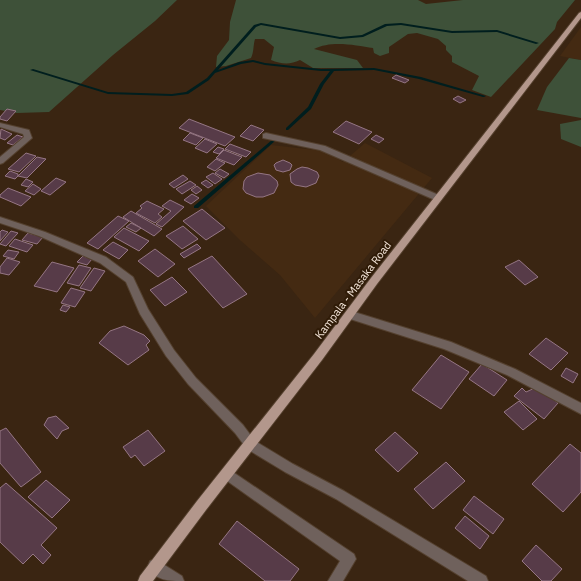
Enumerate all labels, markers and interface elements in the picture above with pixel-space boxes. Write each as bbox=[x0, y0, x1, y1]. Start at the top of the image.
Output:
street label: Kampala - Masaka Road bbox=[312, 238, 394, 342]

